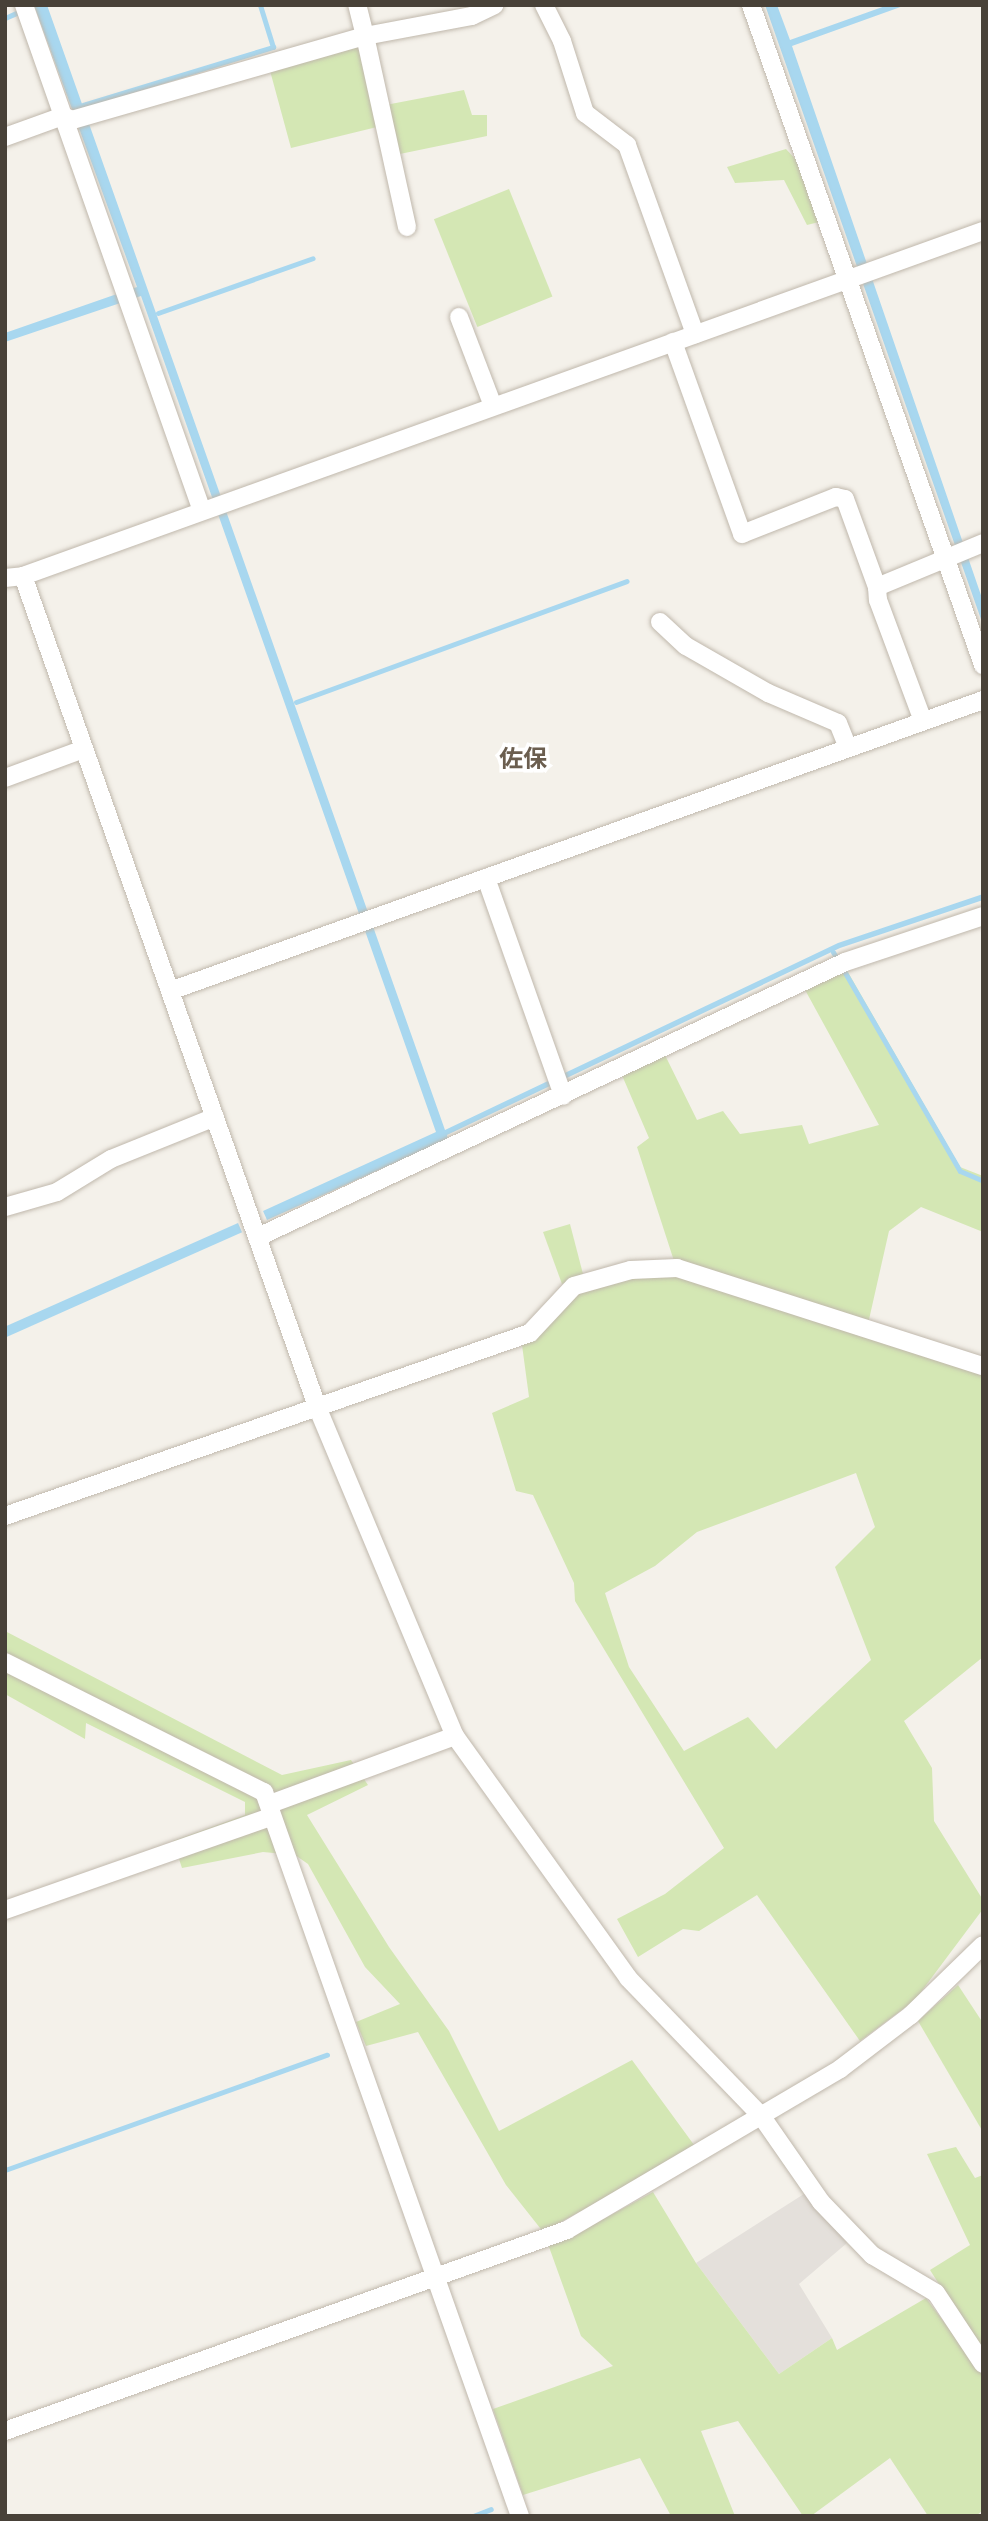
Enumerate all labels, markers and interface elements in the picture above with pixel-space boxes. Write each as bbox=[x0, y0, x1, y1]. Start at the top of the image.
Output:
district label: 佐保 bbox=[499, 745, 547, 773]

